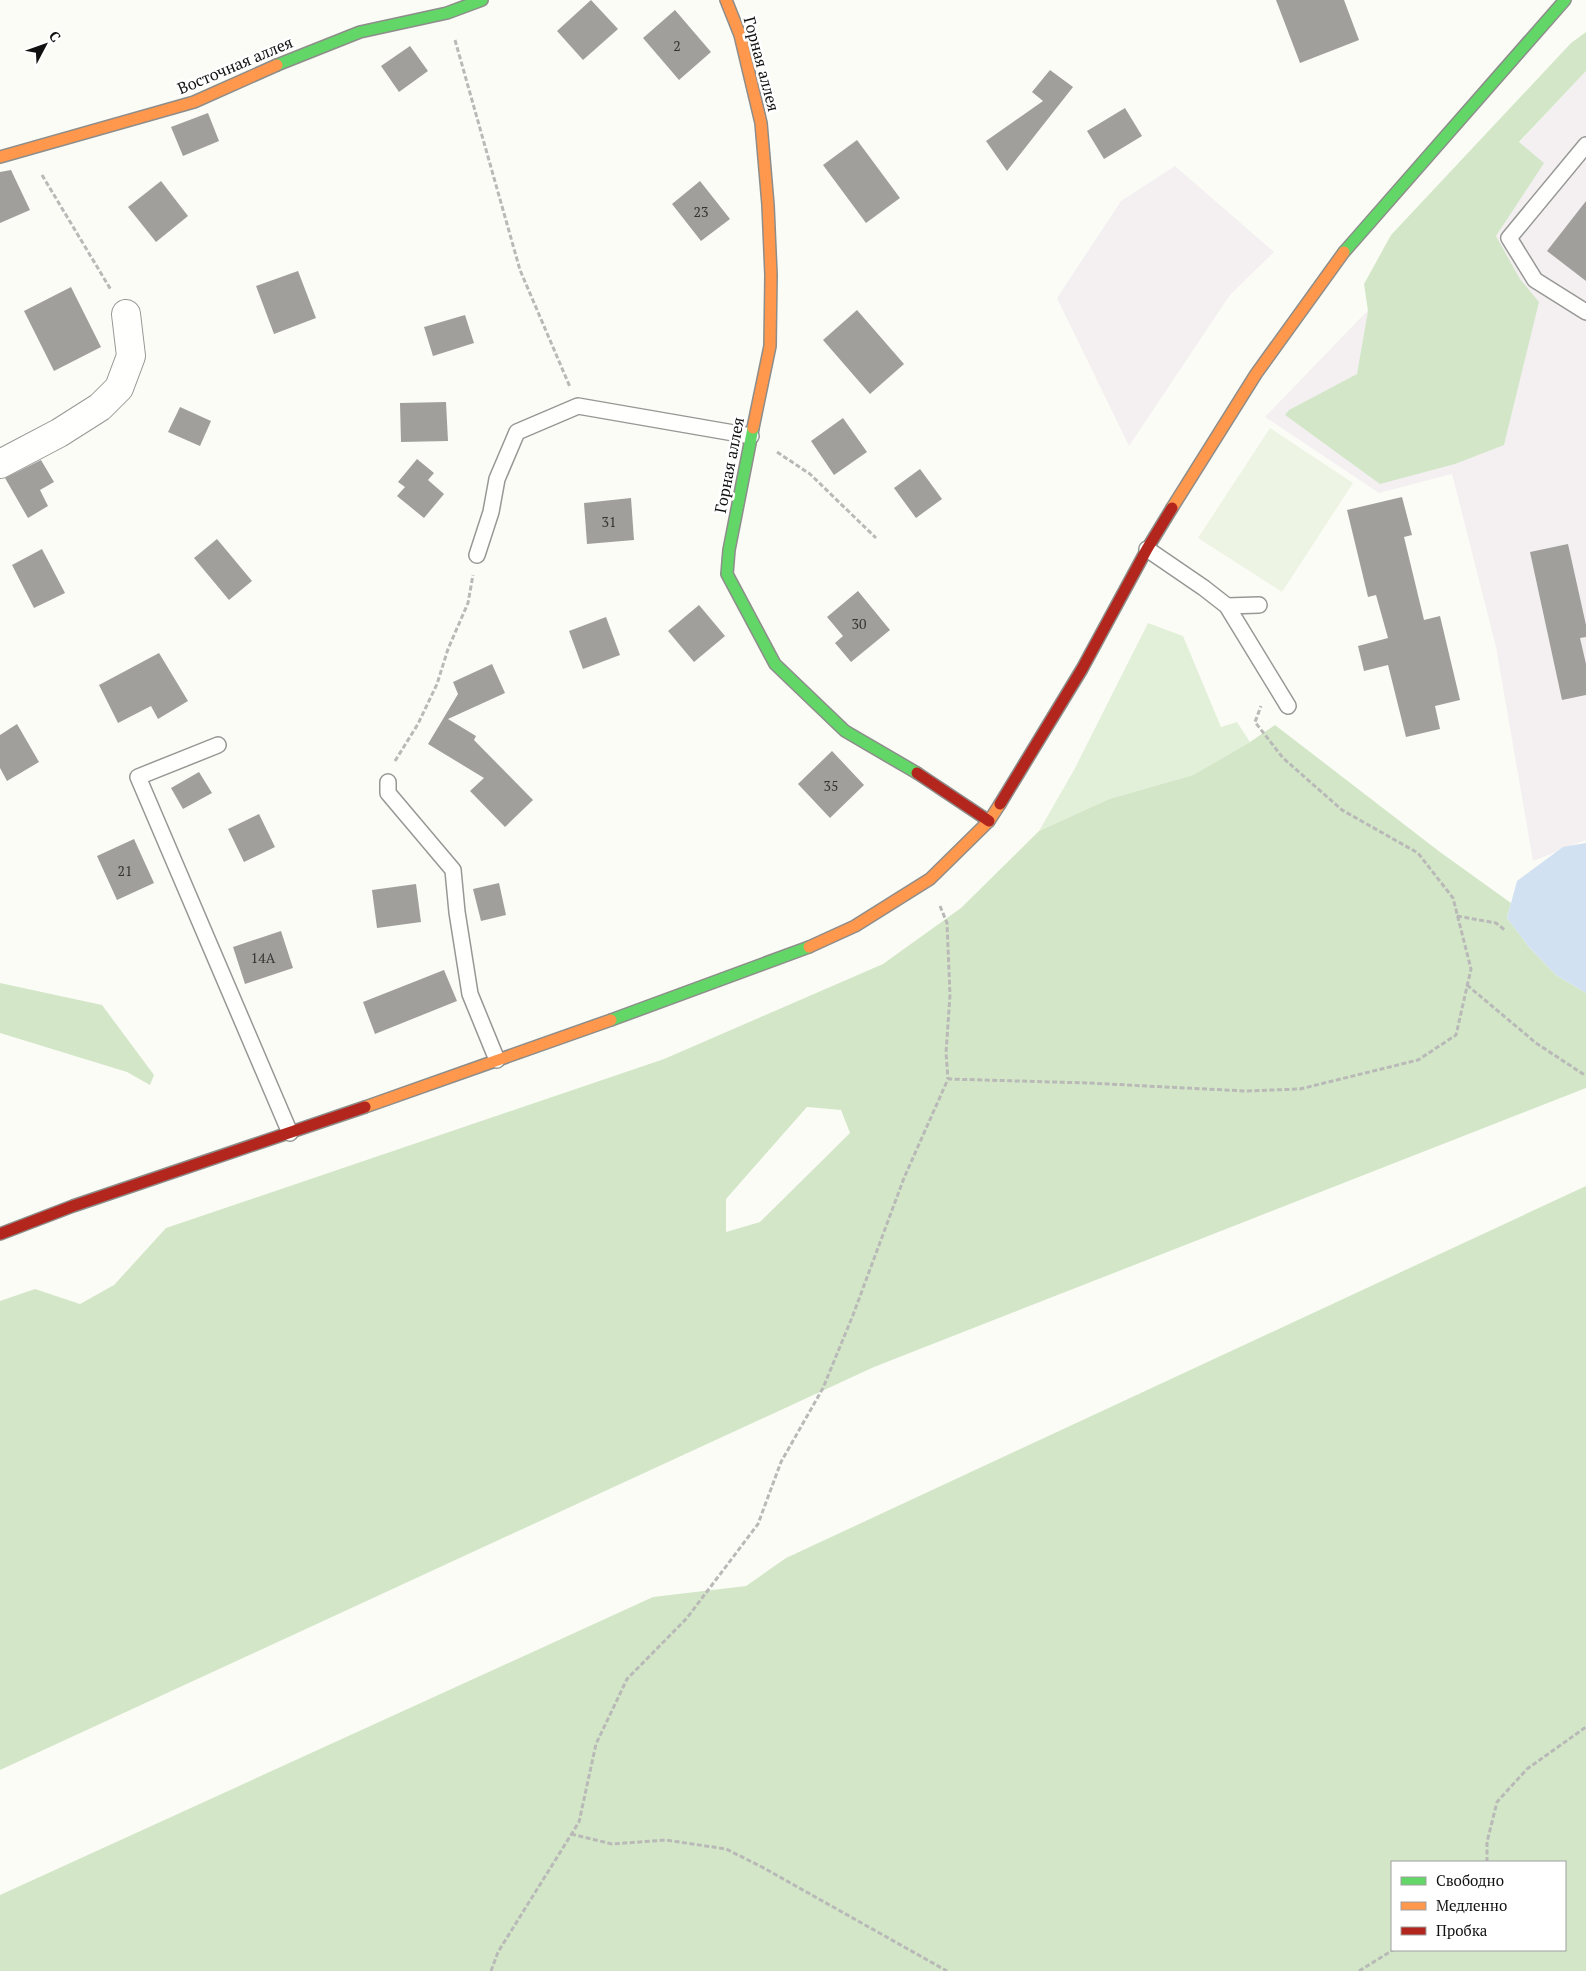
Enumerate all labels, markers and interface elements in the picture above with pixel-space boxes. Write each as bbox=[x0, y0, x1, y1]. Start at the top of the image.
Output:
street label: Горная аллея bbox=[739, 14, 785, 114]
north arrow bbox=[20, 20, 70, 70]
text: С bbox=[45, 26, 65, 46]
street label: Восточная аллея bbox=[174, 31, 296, 99]
house number: 2 bbox=[673, 36, 681, 55]
house number: 23 bbox=[694, 202, 708, 221]
street label: Горная аллея bbox=[709, 415, 749, 515]
house number: 31 bbox=[602, 512, 616, 531]
house number: 30 bbox=[852, 614, 866, 633]
house number: 35 bbox=[824, 776, 838, 795]
house number: 21 bbox=[118, 861, 132, 880]
house number: 14А bbox=[251, 948, 276, 967]
legend bbox=[1391, 1861, 1566, 1951]
text: Свободно bbox=[1436, 1870, 1504, 1890]
text: Медленно bbox=[1436, 1895, 1507, 1915]
text: Пробка bbox=[1436, 1920, 1488, 1940]

